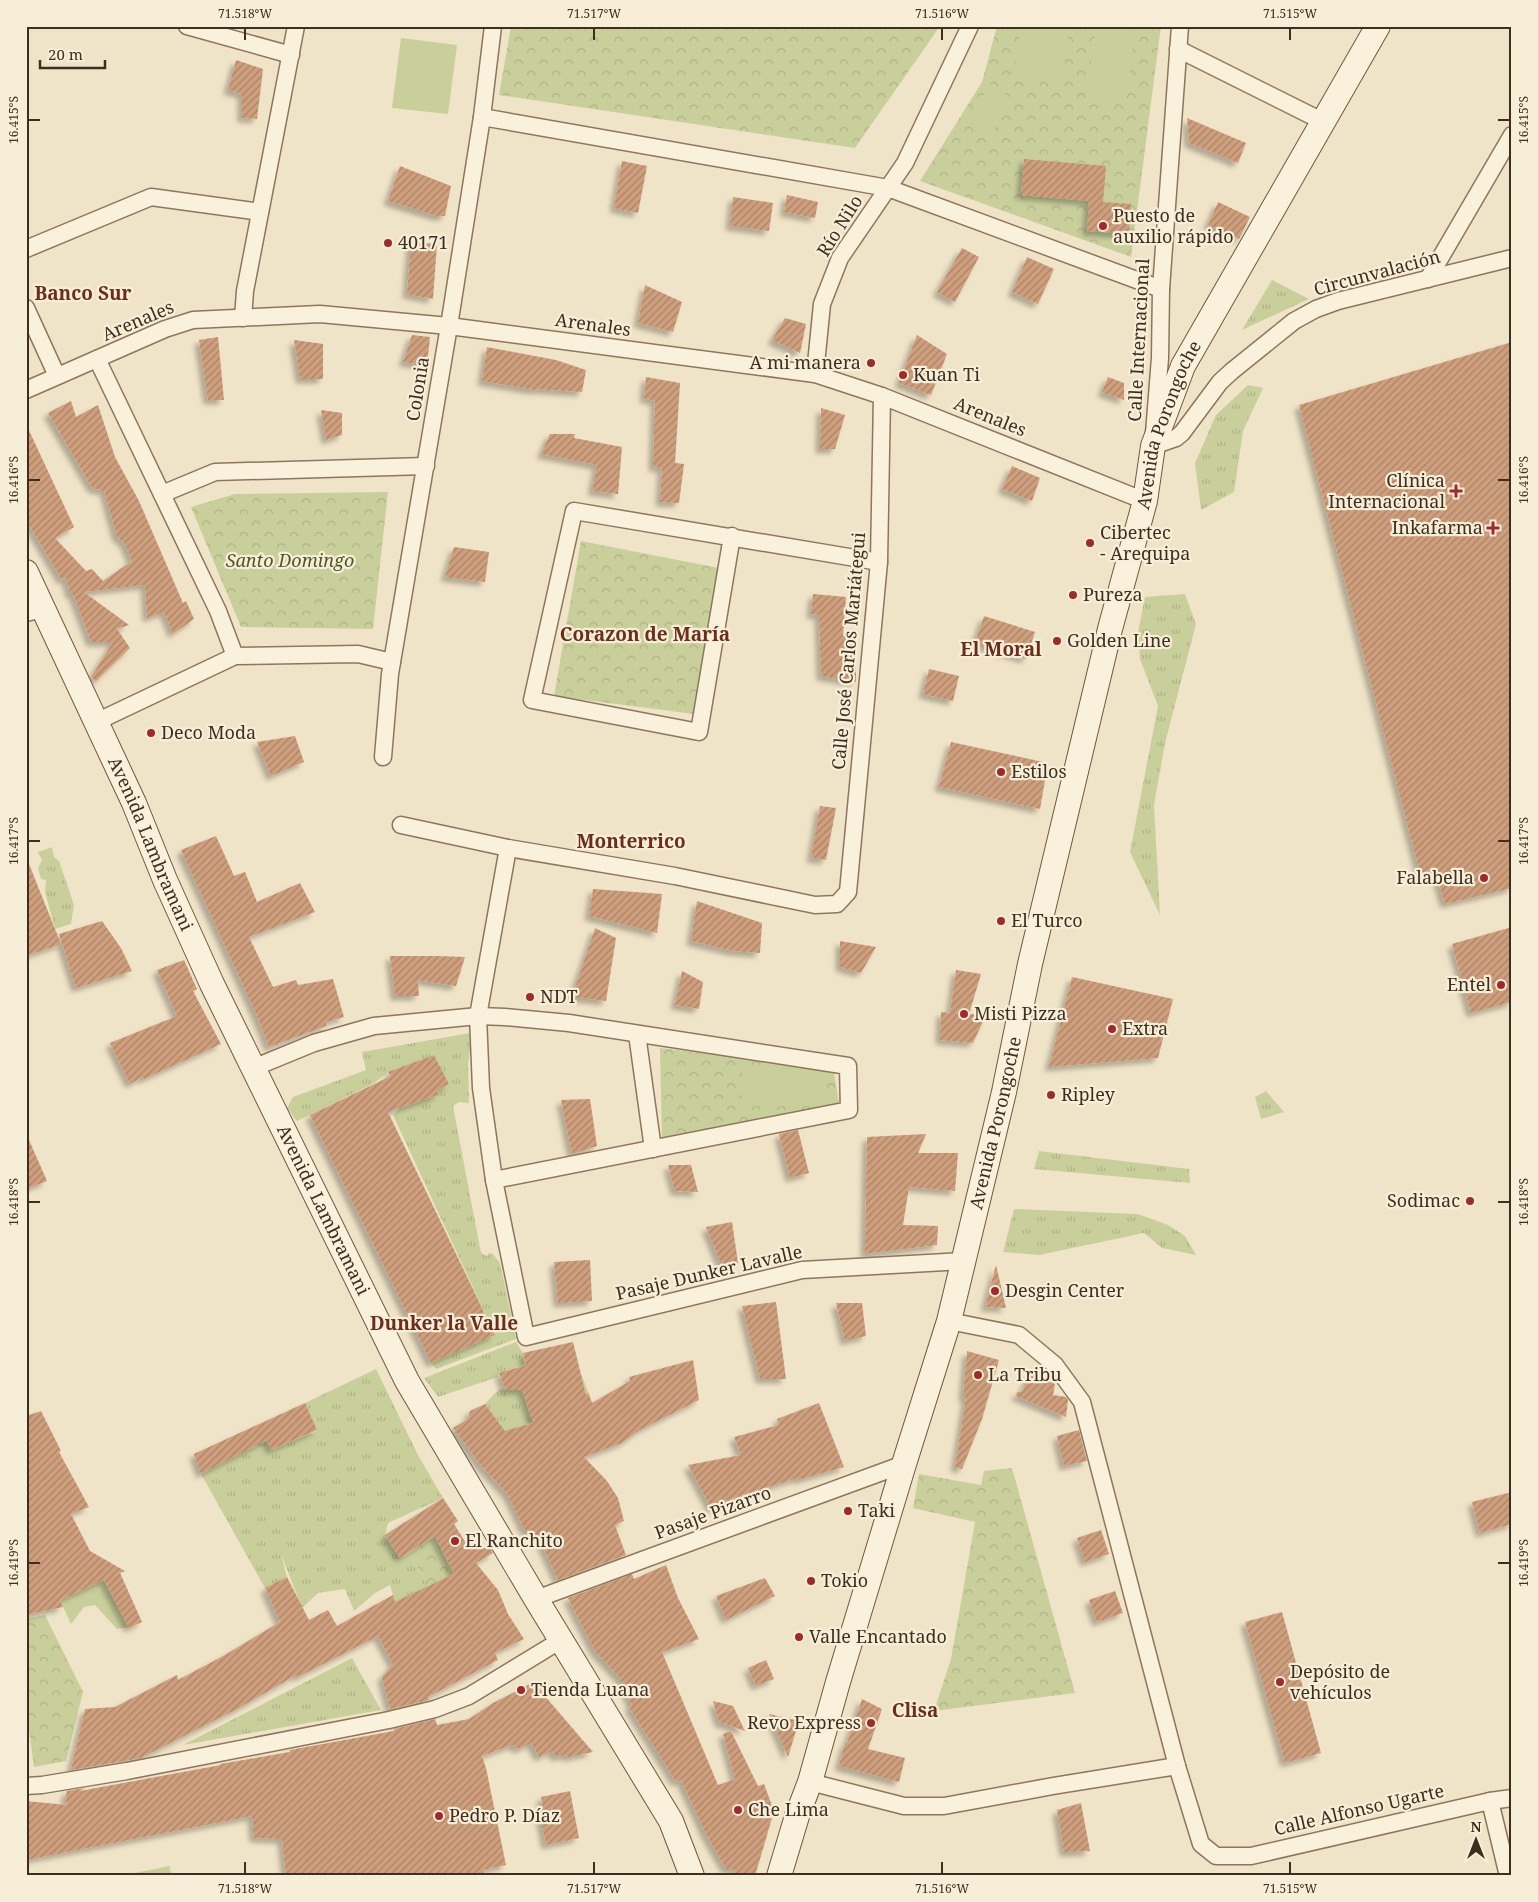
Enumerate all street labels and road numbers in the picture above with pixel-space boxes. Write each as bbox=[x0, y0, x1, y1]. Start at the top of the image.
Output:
street label: Río Nilo bbox=[811, 190, 867, 261]
street label: Circunvalación bbox=[1311, 244, 1443, 300]
street label: Calle Internacional bbox=[1122, 257, 1154, 422]
street label: Arenales bbox=[98, 294, 177, 346]
street label: Arenales bbox=[554, 307, 632, 341]
street label: Avenida Porongoche bbox=[1130, 336, 1206, 512]
street label: Colonia bbox=[400, 355, 434, 423]
street label: Arenales bbox=[951, 391, 1030, 441]
street label: Calle José Carlos Mariátegui bbox=[826, 531, 870, 771]
street label: Avenida Lambramani bbox=[103, 753, 199, 935]
street label: Avenida Porongoche bbox=[963, 1034, 1026, 1212]
street label: Avenida Lambramani bbox=[272, 1120, 376, 1299]
street label: Pasaje Dunker Lavalle bbox=[613, 1239, 804, 1305]
street label: Pasaje Pizarro bbox=[651, 1480, 774, 1544]
street label: Calle Alfonso Ugarte bbox=[1271, 1778, 1446, 1840]

